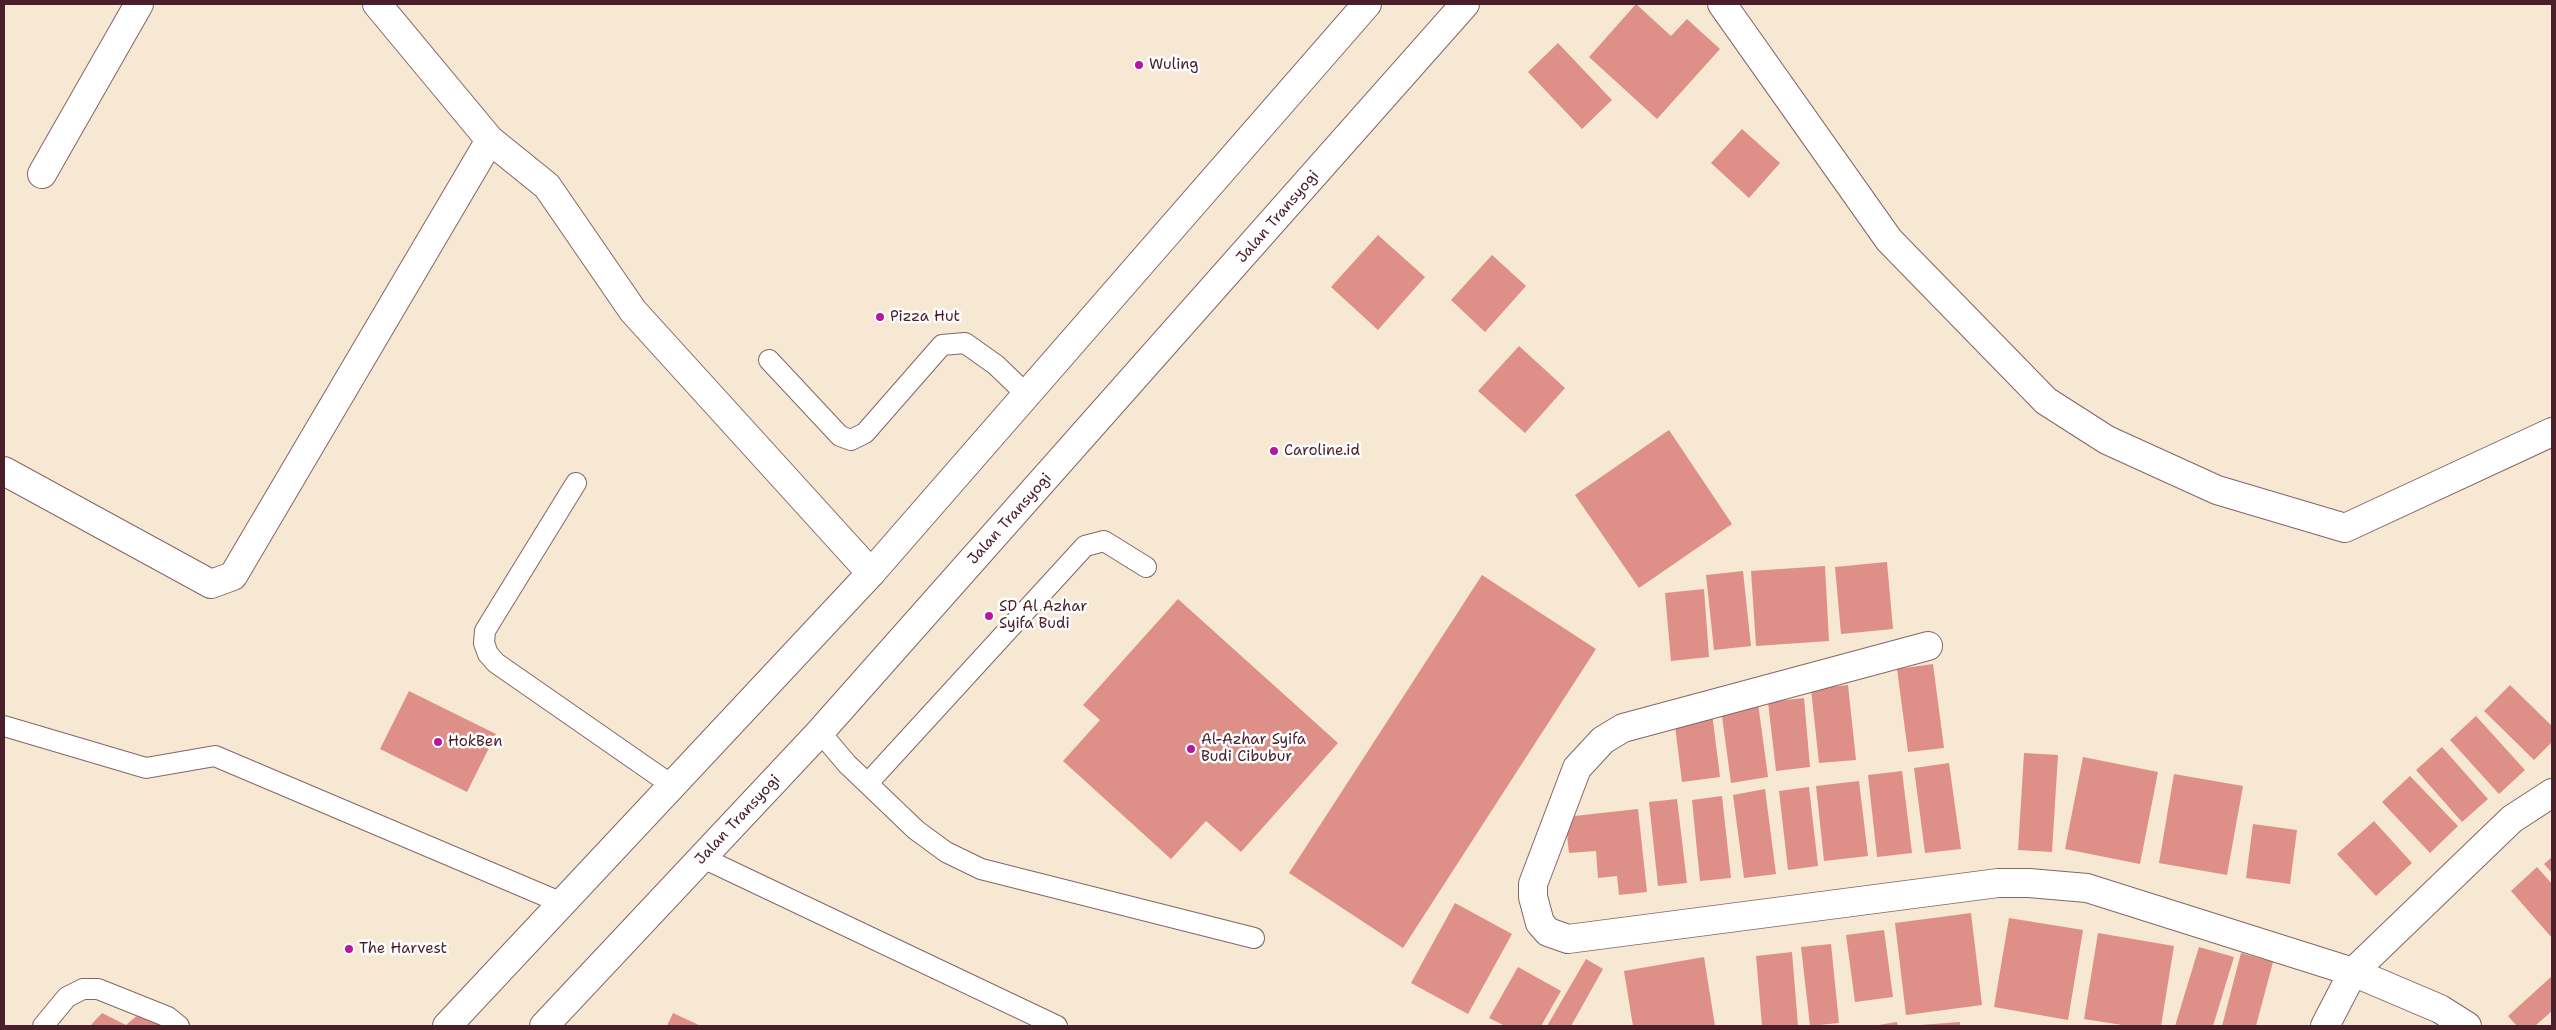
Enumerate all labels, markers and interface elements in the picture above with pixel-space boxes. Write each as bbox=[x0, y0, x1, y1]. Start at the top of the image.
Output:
place label: Wuling bbox=[1149, 56, 1198, 74]
marker: Wuling bbox=[1133, 59, 1145, 71]
street label: Jalan Transyogi bbox=[1233, 167, 1323, 267]
place label: Pizza Hut bbox=[890, 308, 960, 326]
marker: Pizza Hut bbox=[874, 311, 886, 323]
place label: Caroline.id bbox=[1284, 442, 1360, 460]
marker: Caroline.id bbox=[1268, 445, 1280, 457]
street label: Jalan Transyogi bbox=[964, 470, 1056, 568]
place label: SD Al Azhar Syifa Budi bbox=[999, 598, 1087, 633]
marker: SD Al Azhar Syifa Budi bbox=[983, 610, 995, 622]
place label: Al-Azhar Syifa Budi Cibubur bbox=[1201, 731, 1306, 766]
place label: HokBen bbox=[448, 733, 502, 751]
marker: HokBen bbox=[432, 736, 444, 748]
marker: Al-Azhar Syifa Budi Cibubur bbox=[1185, 743, 1197, 755]
street label: Jalan Transyogi bbox=[692, 771, 784, 869]
place label: The Harvest bbox=[359, 940, 447, 958]
marker: The Harvest bbox=[343, 943, 355, 955]

